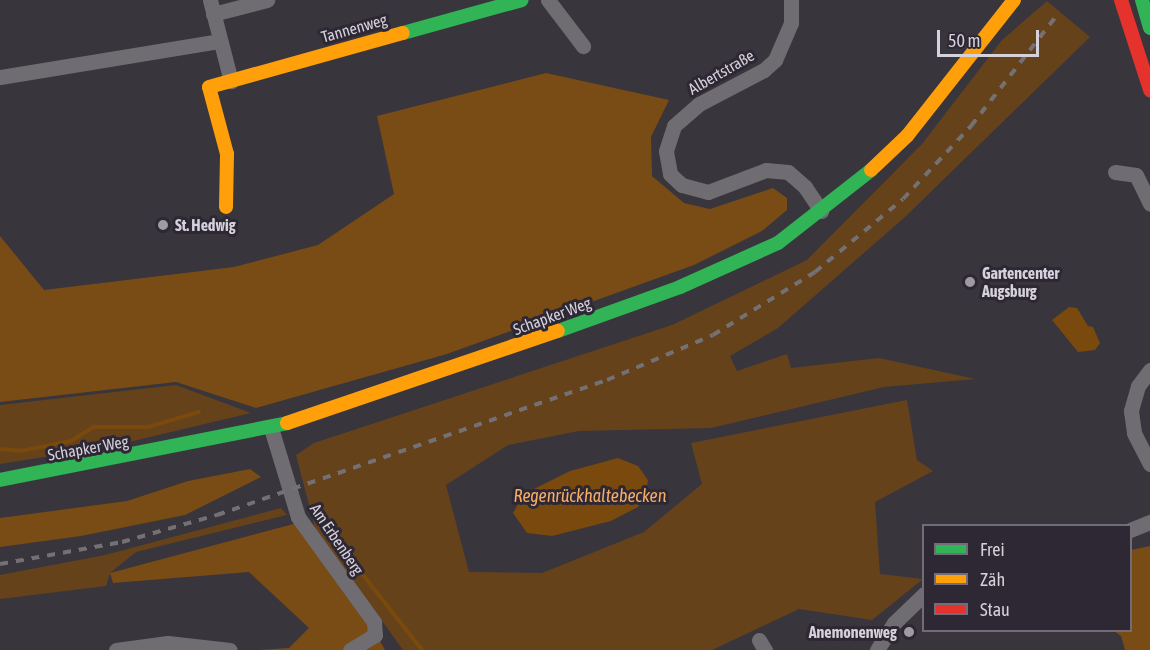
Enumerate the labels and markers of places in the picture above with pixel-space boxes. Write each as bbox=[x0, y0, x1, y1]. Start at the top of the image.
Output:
place label: St. Hedwig bbox=[175, 215, 236, 235]
marker: St. Hedwig bbox=[156, 218, 170, 232]
place label: Gartencenter Augsburg bbox=[982, 263, 1059, 301]
marker: Gartencenter Augsburg bbox=[963, 275, 977, 289]
place label: Anemonenweg bbox=[809, 622, 897, 642]
marker: Anemonenweg bbox=[902, 625, 916, 639]

